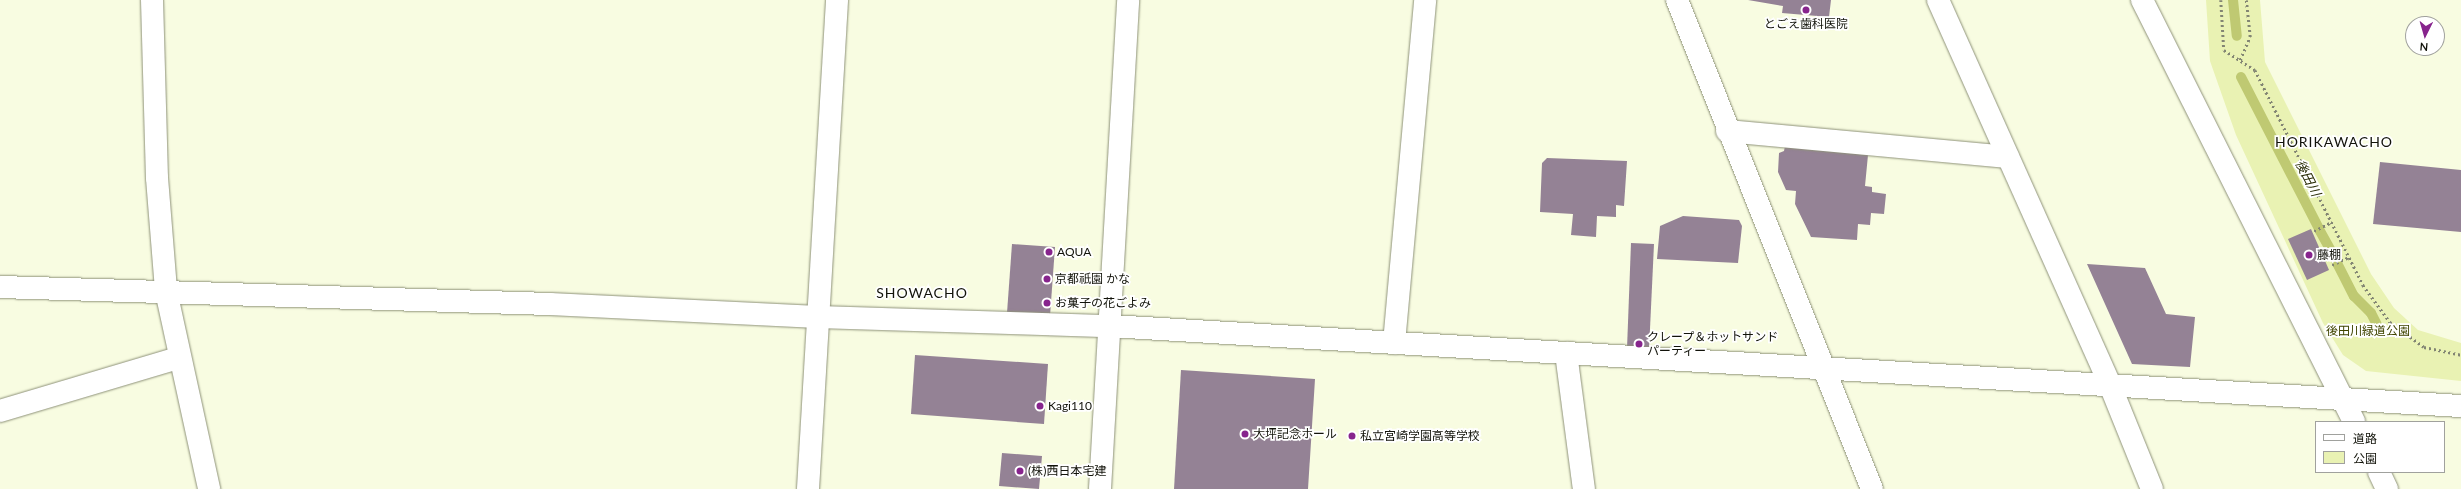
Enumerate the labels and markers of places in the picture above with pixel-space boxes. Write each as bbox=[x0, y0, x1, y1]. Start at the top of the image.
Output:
marker: とごえ歯科医院 bbox=[1801, 5, 1811, 15]
place label: とごえ歯科医院 bbox=[1764, 17, 1848, 31]
place label: AQUA bbox=[1057, 245, 1091, 259]
marker: AQUA bbox=[1044, 247, 1054, 257]
place label: 藤棚 bbox=[2317, 248, 2341, 262]
marker: 藤棚 bbox=[2304, 250, 2314, 260]
place label: 京都祇園 かな bbox=[1055, 272, 1130, 286]
marker: 京都祇園 かな bbox=[1042, 274, 1052, 284]
place label: お菓子の花ごよみ bbox=[1055, 296, 1151, 310]
marker: お菓子の花ごよみ bbox=[1042, 298, 1052, 308]
place label: クレープ＆ホットサンド パーティー bbox=[1647, 330, 1779, 358]
marker: クレープ＆ホットサンド パーティー bbox=[1634, 339, 1644, 349]
place label: Kagi110 bbox=[1048, 399, 1092, 413]
marker: Kagi110 bbox=[1035, 401, 1045, 411]
place label: 大坪記念ホール bbox=[1253, 427, 1337, 441]
marker: 大坪記念ホール bbox=[1240, 429, 1250, 439]
place label: 私立宮崎学園高等学校 bbox=[1360, 429, 1480, 443]
marker: 私立宮崎学園高等学校 bbox=[1347, 431, 1357, 441]
place label: (株)西日本宅建 bbox=[1028, 464, 1106, 478]
marker: (株)西日本宅建 bbox=[1015, 466, 1025, 476]

